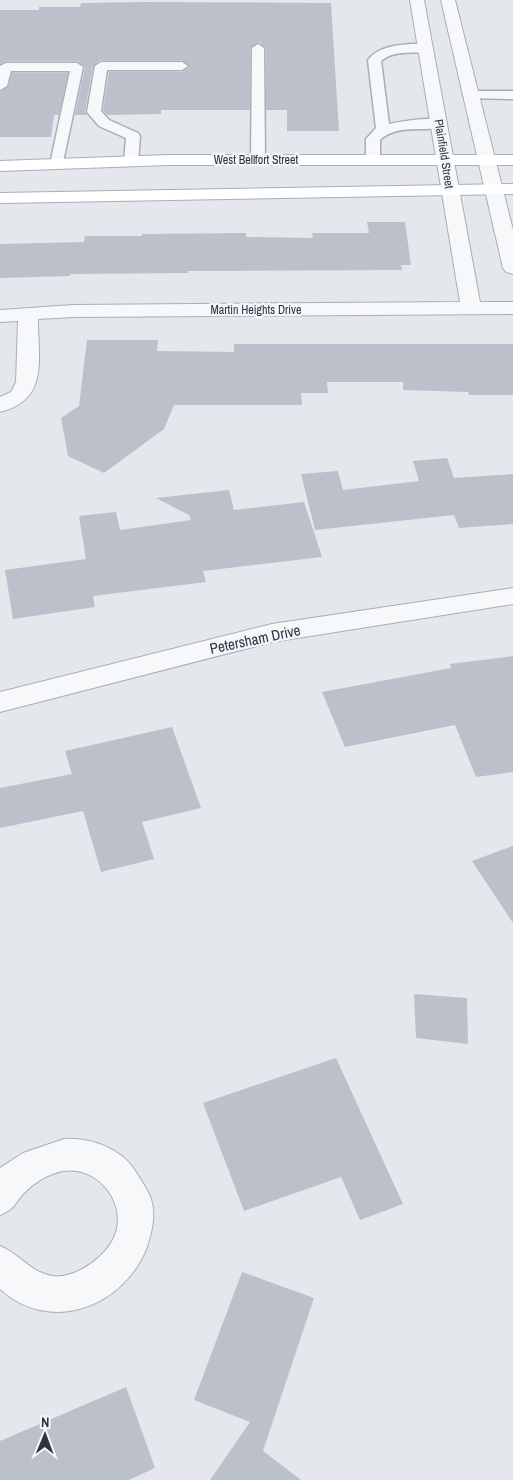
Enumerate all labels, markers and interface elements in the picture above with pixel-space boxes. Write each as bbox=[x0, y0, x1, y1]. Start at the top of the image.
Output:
street label: Plainfield Street bbox=[431, 118, 457, 190]
street label: West Bellfort Street bbox=[214, 152, 299, 168]
street label: Martin Heights Drive bbox=[211, 302, 301, 318]
street label: Petersham Drive bbox=[208, 619, 302, 659]
north arrow bbox=[20, 1410, 70, 1460]
text: N bbox=[41, 1413, 50, 1431]

